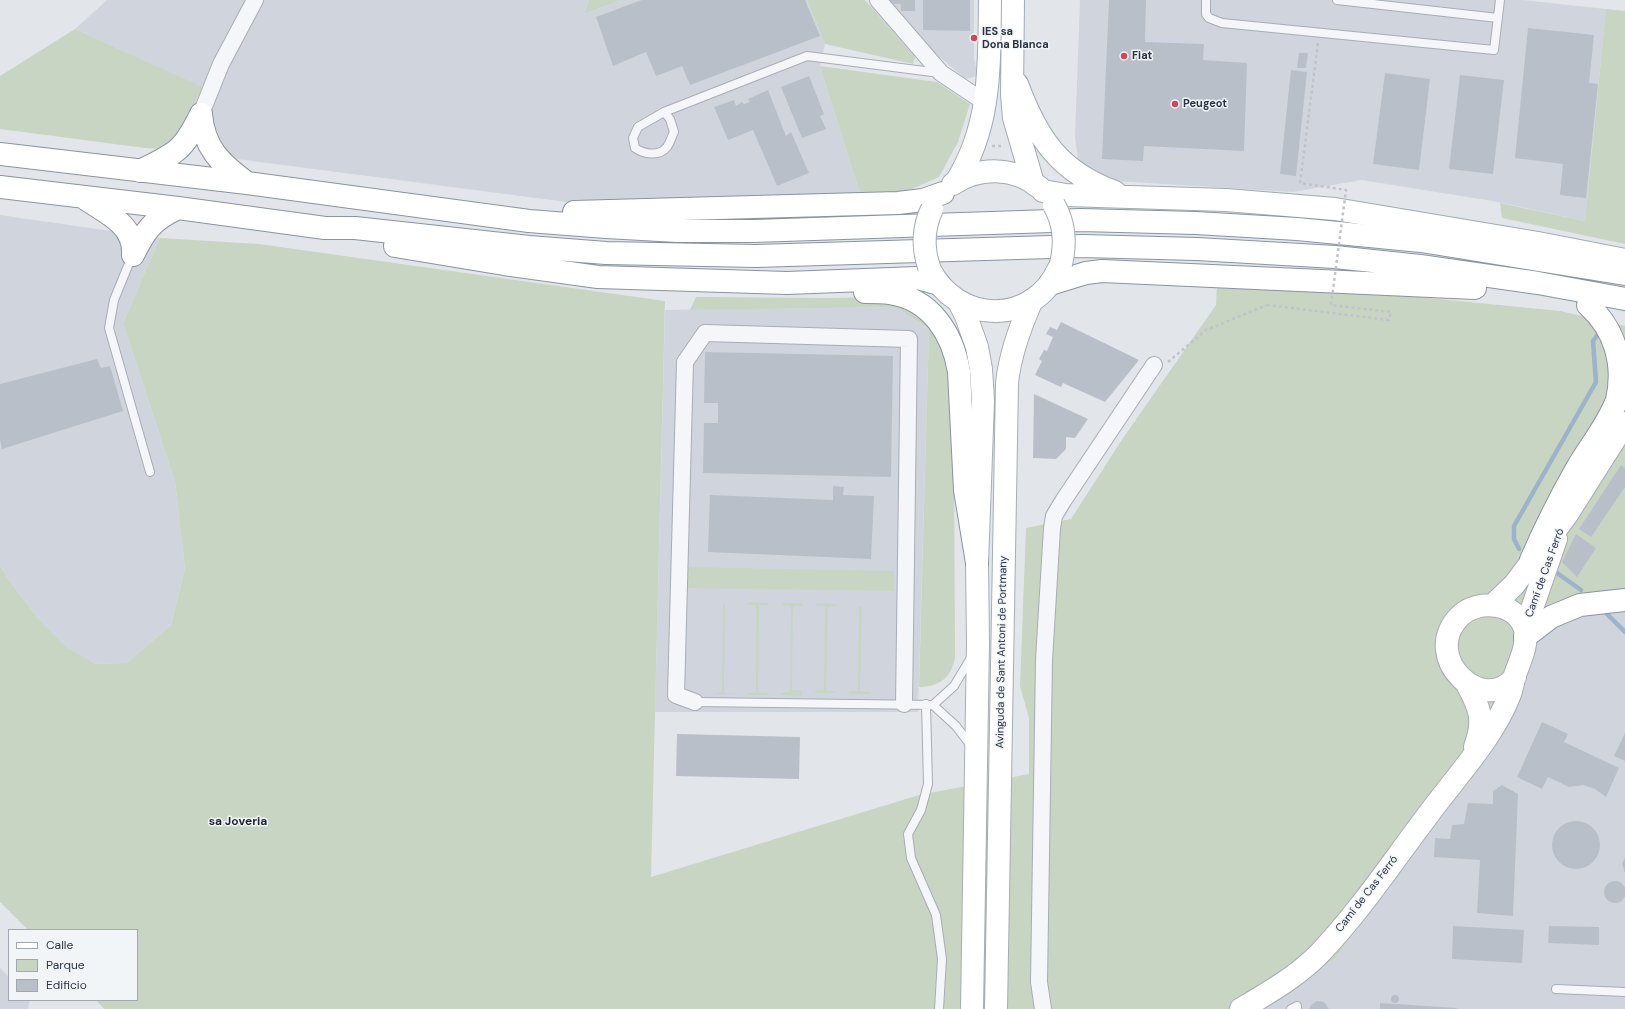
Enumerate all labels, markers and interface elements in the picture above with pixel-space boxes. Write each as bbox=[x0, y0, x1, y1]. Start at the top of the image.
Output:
place label: IES sa Dona Blanca bbox=[982, 25, 1049, 51]
marker: IES sa Dona Blanca bbox=[969, 33, 979, 43]
place label: Fiat bbox=[1132, 49, 1152, 63]
marker: Fiat bbox=[1119, 51, 1129, 61]
place label: Peugeot bbox=[1183, 97, 1227, 111]
marker: Peugeot bbox=[1170, 99, 1180, 109]
street label: Camí de Cas Ferró bbox=[1523, 527, 1567, 619]
street label: Avinguda de Sant Antoni de Portmany bbox=[994, 555, 1010, 749]
district label: sa Joveria bbox=[209, 815, 267, 829]
street label: Camí de Cas Ferró bbox=[1333, 853, 1401, 935]
legend bbox=[8, 929, 138, 1001]
text: Calle bbox=[46, 937, 73, 953]
text: Parque bbox=[46, 957, 85, 973]
text: Edificio bbox=[46, 977, 87, 993]

